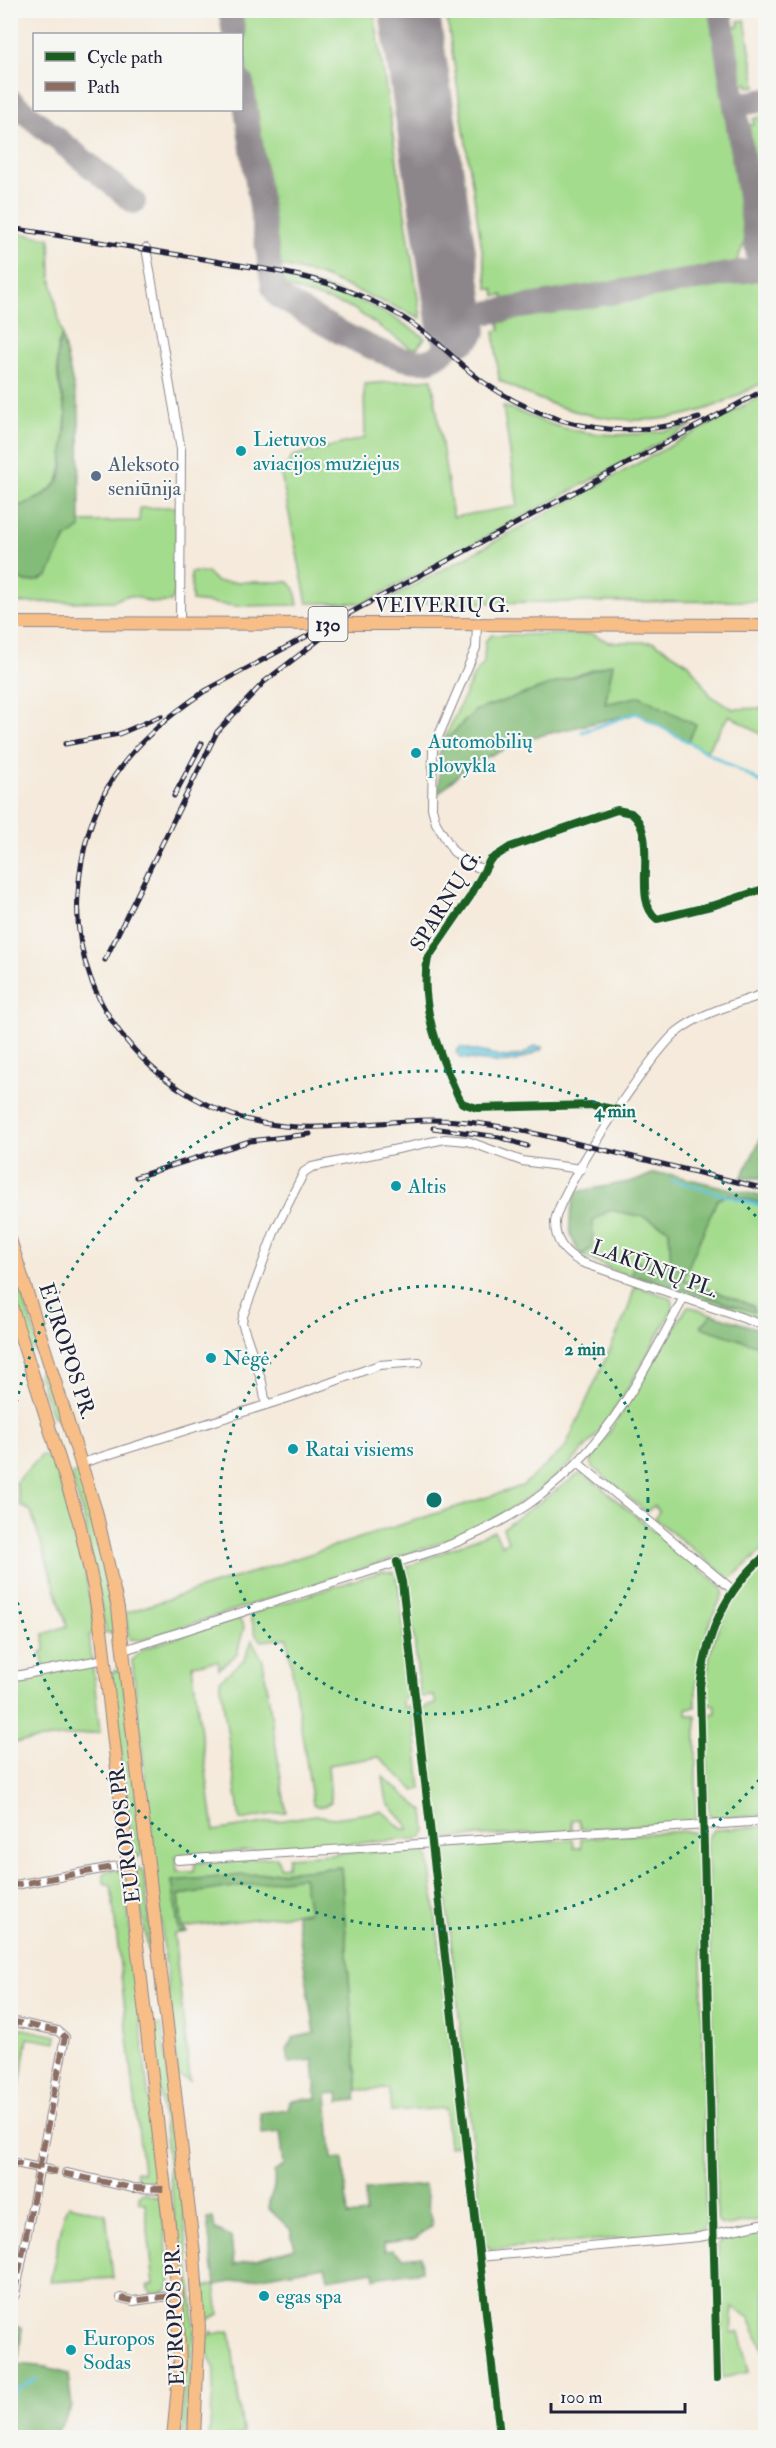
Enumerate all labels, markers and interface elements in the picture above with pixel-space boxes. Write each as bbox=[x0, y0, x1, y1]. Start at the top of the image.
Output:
legend bbox=[33, 33, 243, 111]
text: Cycle path bbox=[87, 46, 163, 69]
text: Path bbox=[87, 76, 120, 99]
place label: Lietuvos aviacijos muziejus bbox=[253, 426, 400, 477]
marker: Lietuvos aviacijos muziejus bbox=[234, 444, 248, 458]
place label: Aleksoto seniūnija bbox=[107, 451, 181, 502]
marker: Aleksoto seniūnija bbox=[89, 469, 103, 483]
street label: VEIVERIŲ G. bbox=[374, 592, 510, 619]
road number: 130 bbox=[308, 607, 348, 641]
place label: Automobilių plovykla bbox=[427, 728, 533, 779]
marker: Automobilių plovykla bbox=[409, 746, 423, 760]
street label: SPARNŲ G. bbox=[404, 845, 488, 957]
text: 4 min bbox=[593, 1100, 636, 1123]
place label: Altis bbox=[407, 1173, 446, 1200]
marker: Altis bbox=[389, 1179, 403, 1193]
street label: LAKŪNŲ PL. bbox=[588, 1234, 722, 1304]
street label: EUROPOS PR. bbox=[32, 1279, 102, 1423]
text: 2 min bbox=[565, 1338, 606, 1361]
place label: Nėgė bbox=[223, 1345, 269, 1372]
marker: Nėgė bbox=[204, 1351, 218, 1365]
place label: Ratai visiems bbox=[305, 1436, 414, 1463]
marker: Ratai visiems bbox=[286, 1442, 300, 1456]
centre of rings bbox=[424, 1490, 444, 1510]
street label: EUROPOS PR. bbox=[103, 1761, 147, 1905]
street label: EUROPOS PR. bbox=[159, 2244, 191, 2386]
place label: egas spa bbox=[276, 2283, 342, 2310]
marker: egas spa bbox=[257, 2289, 271, 2303]
place label: Europos Sodas bbox=[83, 2325, 155, 2376]
marker: Europos Sodas bbox=[64, 2343, 78, 2357]
scale bar bbox=[551, 2376, 684, 2414]
text: 100 m bbox=[560, 2386, 603, 2409]

